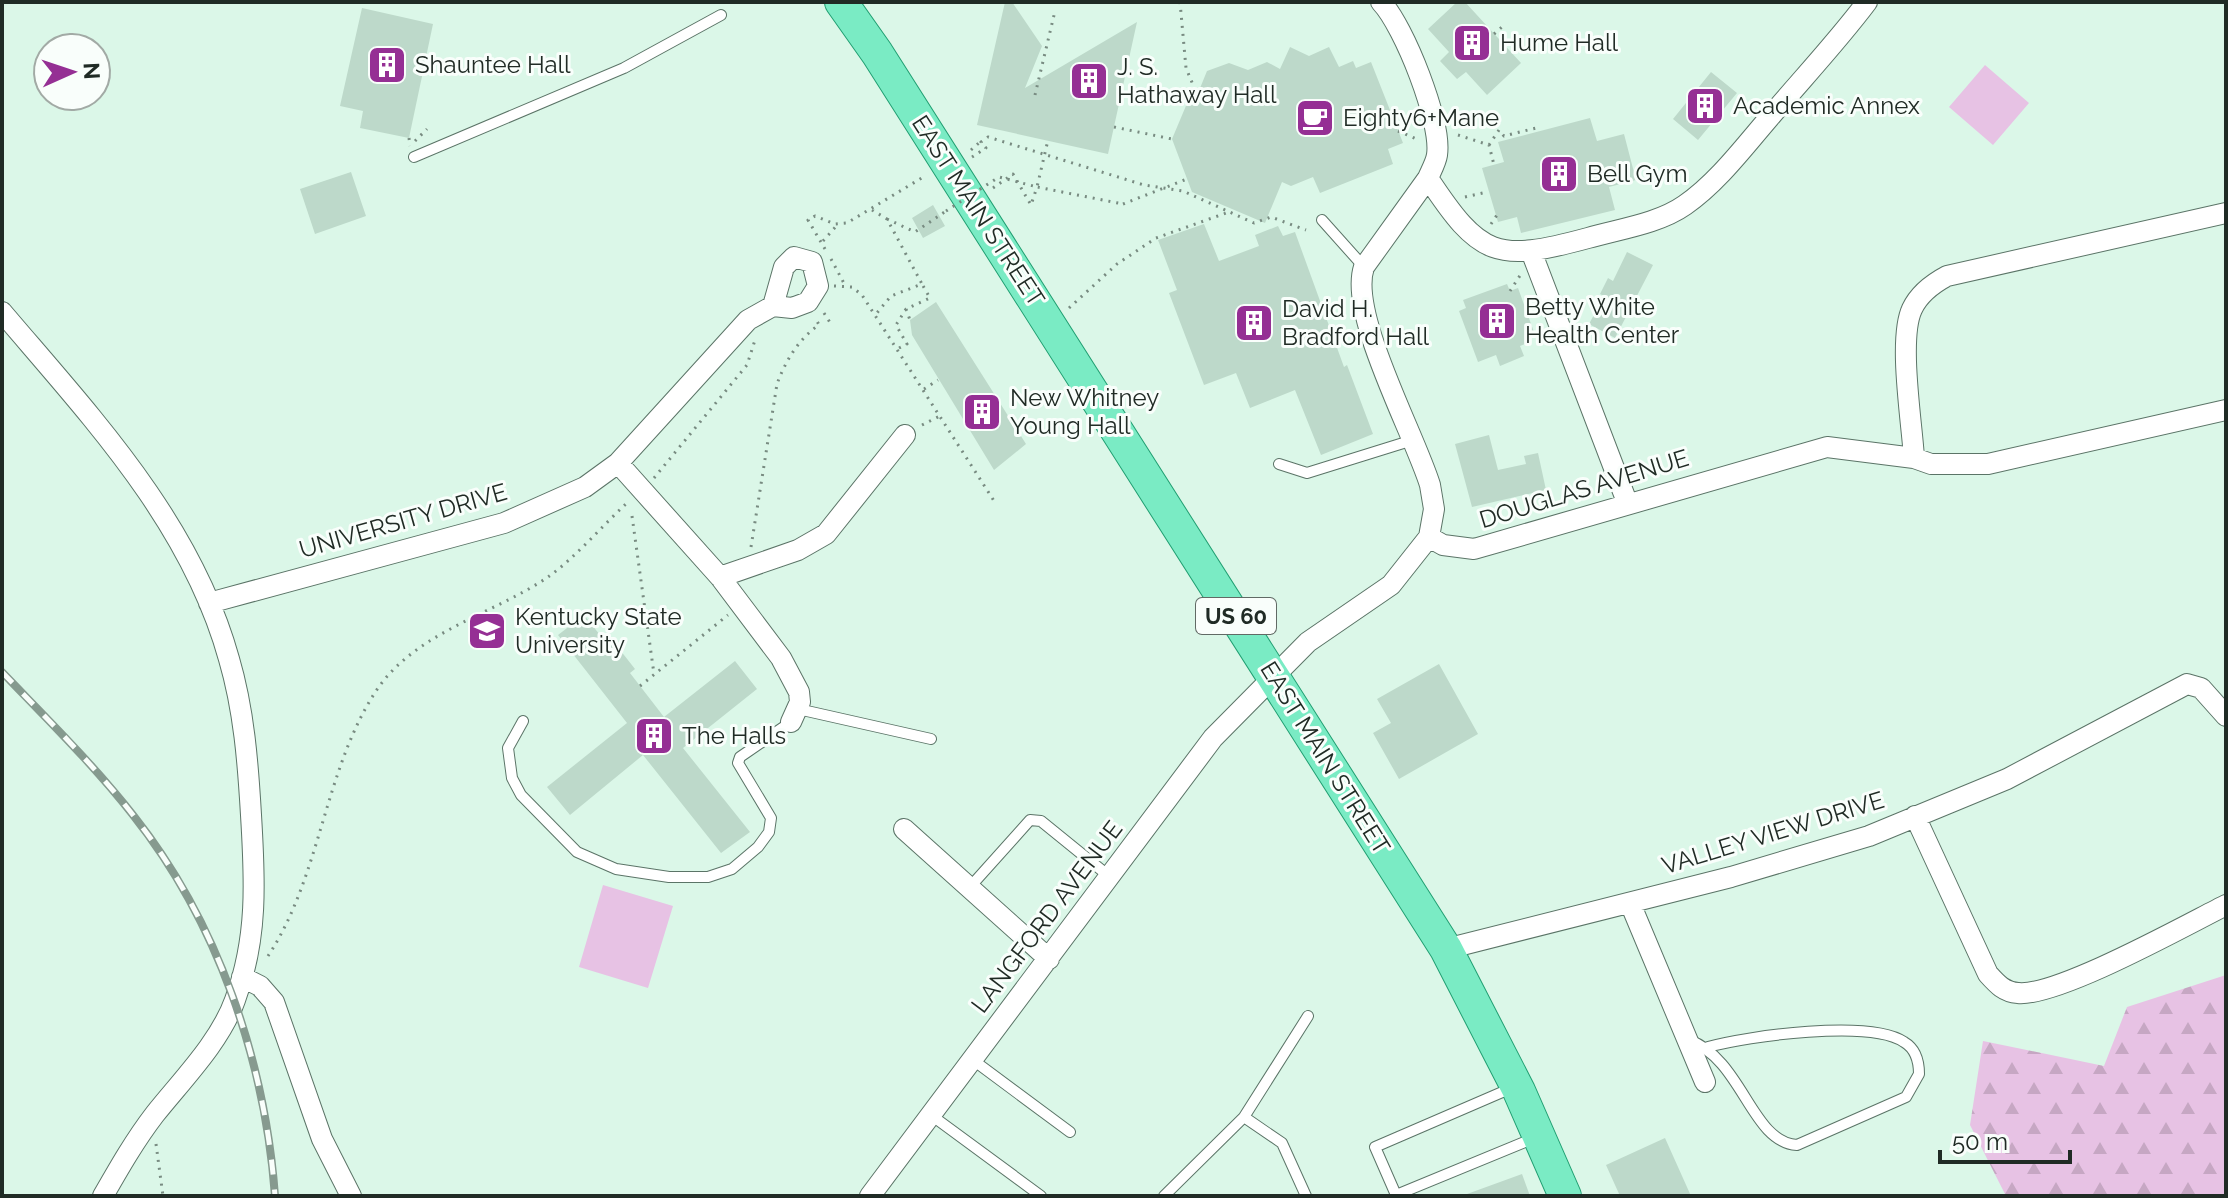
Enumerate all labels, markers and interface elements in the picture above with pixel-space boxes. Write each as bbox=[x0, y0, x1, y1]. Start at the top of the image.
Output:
building icon: Hume Hall bbox=[1451, 22, 1493, 64]
place label: Hume Hall bbox=[1500, 28, 1618, 57]
north arrow bbox=[32, 32, 112, 112]
building icon: Shauntee Hall bbox=[366, 44, 408, 86]
place label: Shauntee Hall bbox=[415, 50, 571, 79]
place label: J. S. Hathaway Hall bbox=[1117, 52, 1277, 109]
building icon: J. S. Hathaway Hall bbox=[1068, 60, 1110, 102]
text: N bbox=[79, 62, 105, 80]
building icon: Academic Annex bbox=[1684, 85, 1726, 127]
place label: Academic Annex bbox=[1733, 91, 1920, 120]
cafe icon: Eighty6+Mane bbox=[1294, 97, 1336, 139]
place label: Eighty6+Mane bbox=[1343, 103, 1499, 132]
street label: EAST MAIN STREET bbox=[906, 110, 1051, 312]
building icon: Bell Gym bbox=[1538, 153, 1580, 195]
place label: Bell Gym bbox=[1587, 159, 1688, 188]
place label: Betty White Health Center bbox=[1525, 292, 1680, 349]
place label: David H. Bradford Hall bbox=[1282, 294, 1430, 351]
building icon: Betty White Health Center bbox=[1476, 300, 1518, 342]
building icon: David H. Bradford Hall bbox=[1233, 302, 1275, 344]
place label: New Whitney Young Hall bbox=[1010, 383, 1159, 440]
building icon: New Whitney Young Hall bbox=[961, 391, 1003, 433]
street label: DOUGLAS AVENUE bbox=[1476, 443, 1692, 534]
street label: UNIVERSITY DRIVE bbox=[296, 477, 510, 564]
road number: US 60 bbox=[1196, 598, 1276, 634]
place label: Kentucky State University bbox=[515, 602, 682, 659]
school or university icon: Kentucky State University bbox=[466, 610, 508, 652]
street label: EAST MAIN STREET bbox=[1254, 656, 1397, 860]
building icon: The Halls bbox=[633, 715, 675, 757]
place label: The Halls bbox=[682, 721, 786, 750]
street label: VALLEY VIEW DRIVE bbox=[1658, 785, 1887, 880]
street label: LANGFORD AVENUE bbox=[965, 815, 1128, 1018]
scale bar bbox=[1940, 1114, 2070, 1164]
text: 50 m bbox=[1952, 1127, 2008, 1156]

